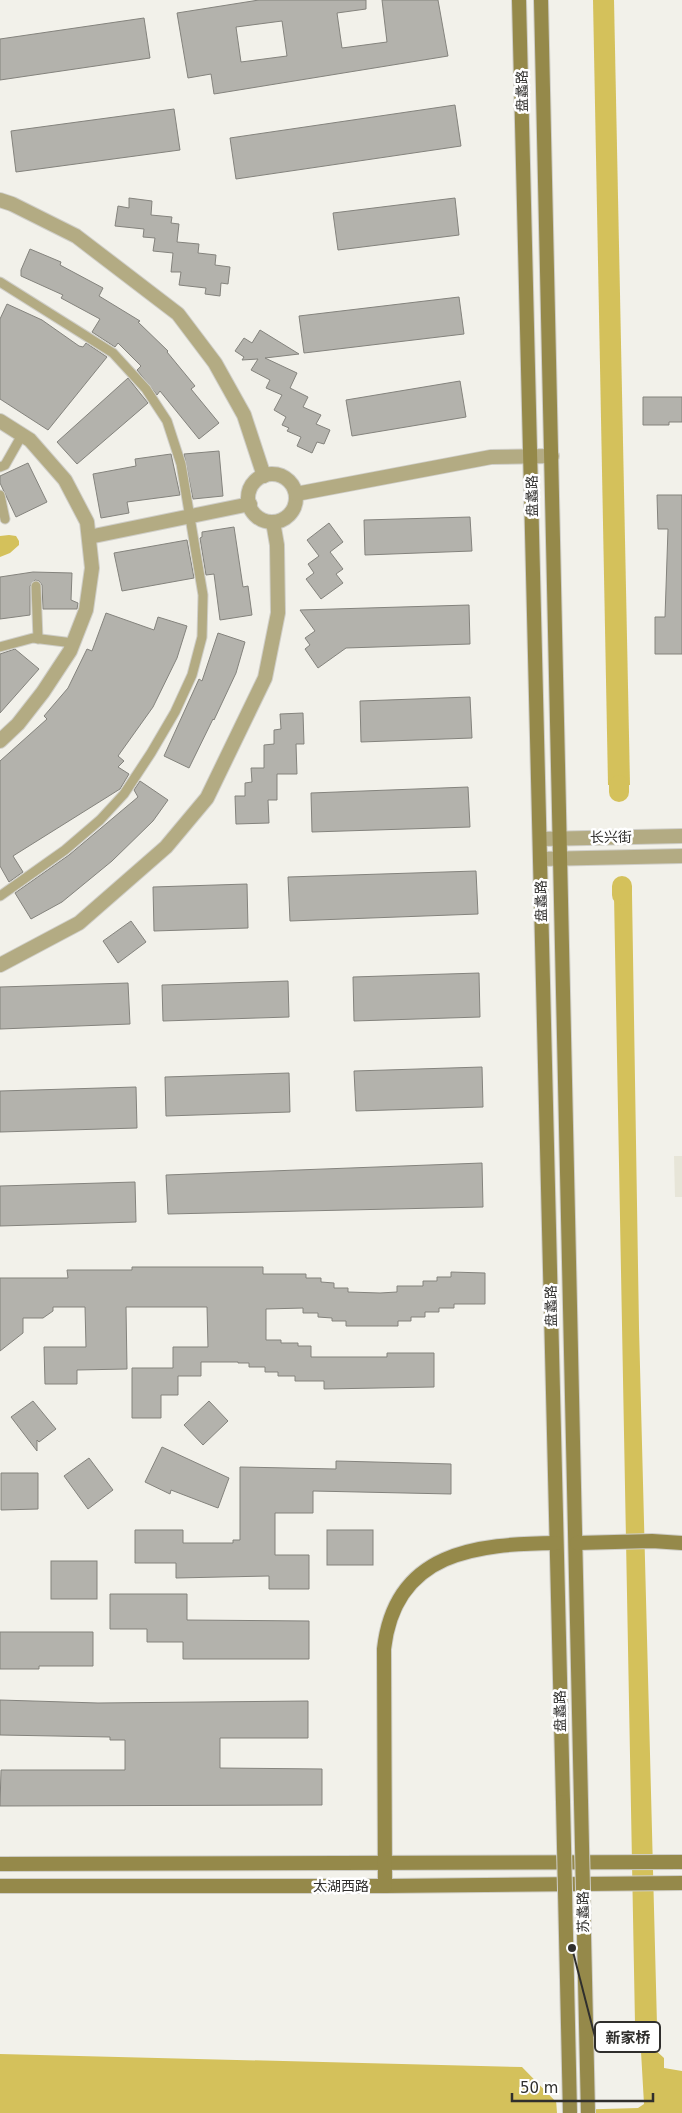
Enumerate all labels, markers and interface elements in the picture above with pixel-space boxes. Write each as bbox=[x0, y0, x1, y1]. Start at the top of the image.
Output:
street label: 盘蠡路 bbox=[514, 70, 530, 112]
street label: 盘蠡路 bbox=[524, 475, 540, 517]
street label: 长兴街 bbox=[590, 829, 632, 845]
street label: 盘蠡路 bbox=[533, 880, 549, 922]
street label: 盘蠡路 bbox=[543, 1285, 559, 1327]
street label: 盘蠡路 bbox=[552, 1690, 568, 1732]
street label: 太湖西路 bbox=[313, 1878, 369, 1894]
street label: 苏蠡路 bbox=[575, 1891, 591, 1933]
callout: 新家桥 bbox=[595, 2022, 660, 2052]
text: 新家桥 bbox=[605, 2029, 651, 2047]
scale bar bbox=[512, 2070, 653, 2102]
text: 50 m bbox=[520, 2079, 558, 2097]

